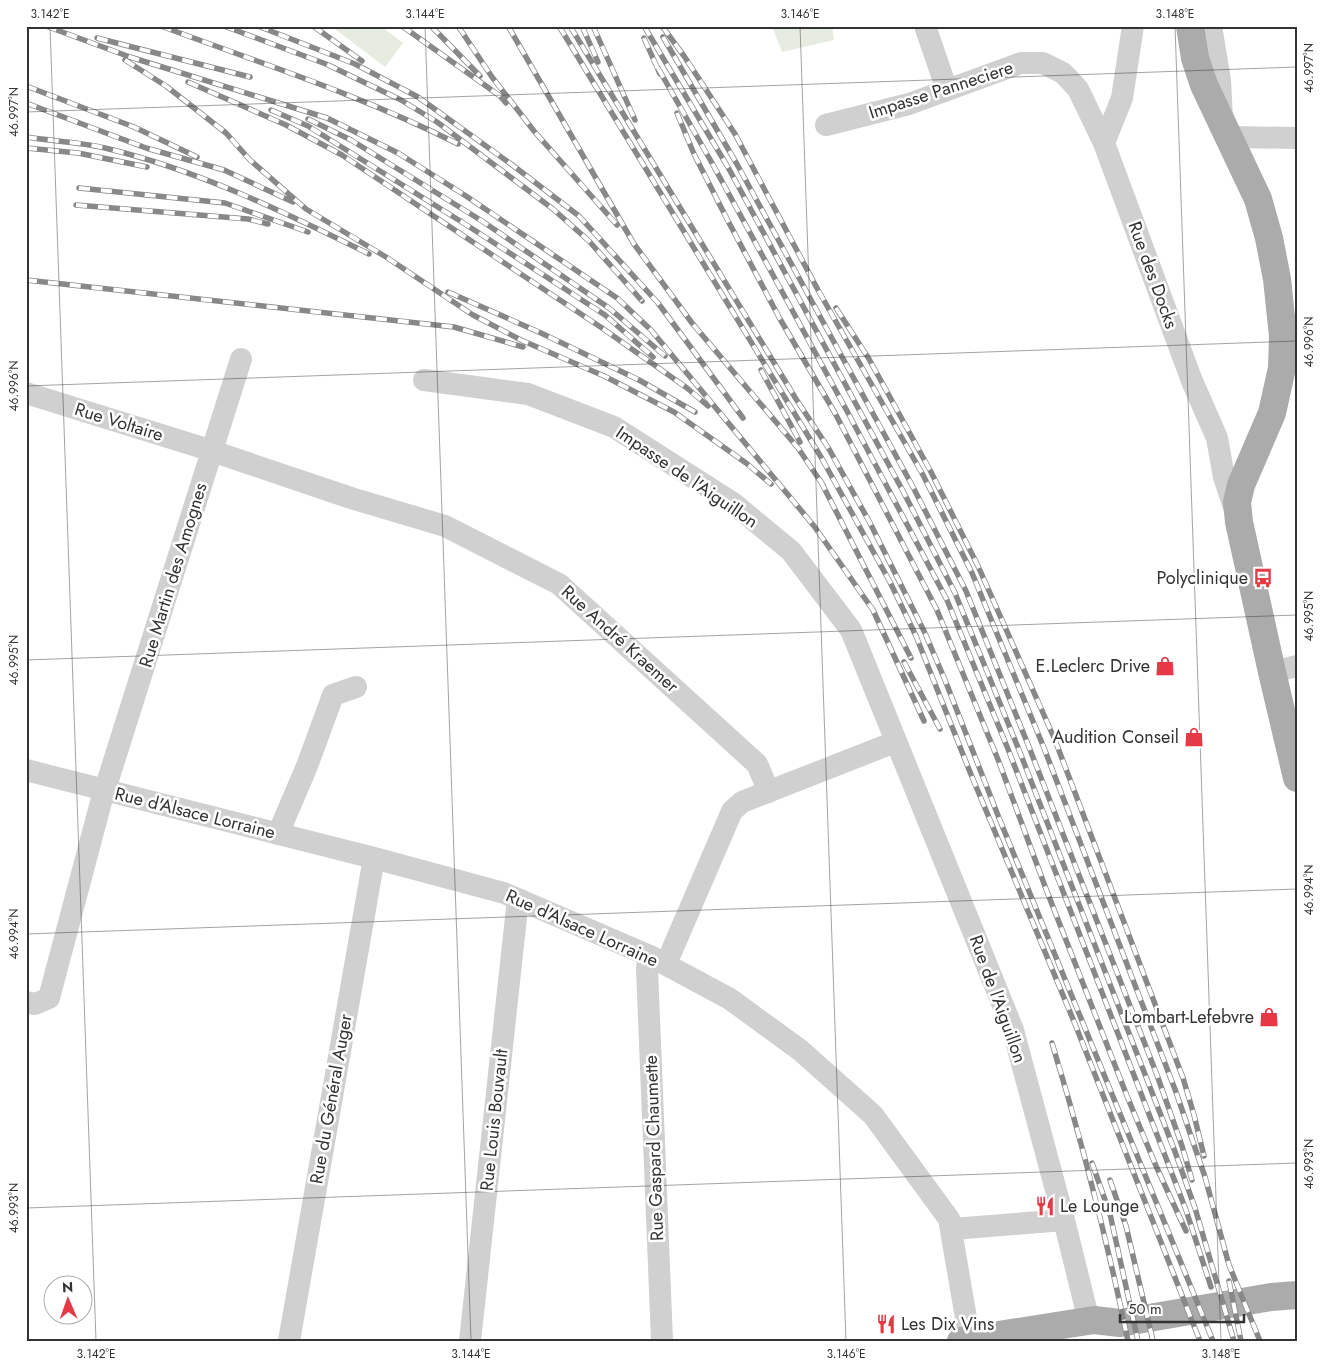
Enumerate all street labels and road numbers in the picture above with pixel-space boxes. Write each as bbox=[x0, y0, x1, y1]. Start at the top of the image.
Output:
street label: Impasse Panneciere bbox=[865, 54, 1017, 126]
street label: Rue des Docks bbox=[1122, 218, 1184, 332]
street label: Rue Voltaire bbox=[71, 396, 167, 448]
street label: Impasse de l'Aiguillon bbox=[611, 420, 763, 534]
street label: Rue Martin des Amognes bbox=[133, 480, 213, 670]
street label: Rue André Kraemer bbox=[556, 579, 685, 699]
street label: Rue d'Alsace Lorraine bbox=[112, 780, 278, 846]
street label: Rue d'Alsace Lorraine bbox=[502, 883, 662, 973]
street label: Rue de l'Aiguillon bbox=[963, 931, 1033, 1067]
street label: Rue du Général Auger bbox=[303, 1011, 359, 1186]
street label: Rue Louis Bouvault bbox=[474, 1047, 514, 1192]
street label: Rue Gaspard Chaumette bbox=[638, 1055, 670, 1241]

